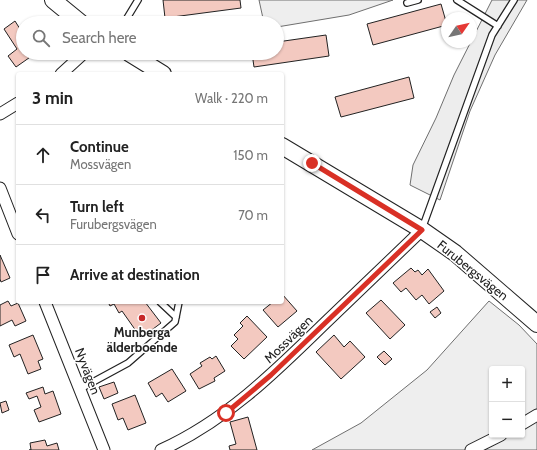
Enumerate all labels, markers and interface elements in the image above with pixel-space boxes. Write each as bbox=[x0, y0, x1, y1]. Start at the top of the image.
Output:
north arrow bbox=[441, 12, 477, 48]
search box bbox=[16, 16, 284, 60]
icon: search bbox=[30, 27, 52, 49]
text: Search here bbox=[62, 29, 137, 47]
text: 3 min bbox=[32, 88, 73, 108]
text: Walk · 220 m bbox=[195, 90, 268, 106]
text: Continue bbox=[70, 138, 129, 156]
icon: ahead bbox=[32, 144, 54, 166]
text: 150 m bbox=[233, 147, 268, 163]
route end bbox=[303, 154, 321, 172]
text: Mossvägen bbox=[70, 156, 131, 172]
text: Turn left bbox=[70, 198, 124, 216]
icon: left bbox=[32, 204, 54, 226]
text: 70 m bbox=[238, 207, 268, 223]
text: Furubergsvägen bbox=[70, 216, 157, 232]
street label: Furubergsvägen bbox=[434, 236, 512, 304]
icon: arrive bbox=[32, 264, 54, 286]
text: Arrive at destination bbox=[70, 266, 200, 284]
street label: Mossvägen bbox=[260, 312, 316, 366]
marker: Munberga älderboende bbox=[137, 313, 147, 323]
place label: Munberga älderboende bbox=[106, 324, 178, 355]
street label: Nyvägen bbox=[72, 345, 104, 397]
map controls bbox=[489, 366, 525, 438]
button: + bbox=[489, 366, 525, 402]
button: − bbox=[489, 402, 525, 438]
route start bbox=[217, 404, 235, 422]

